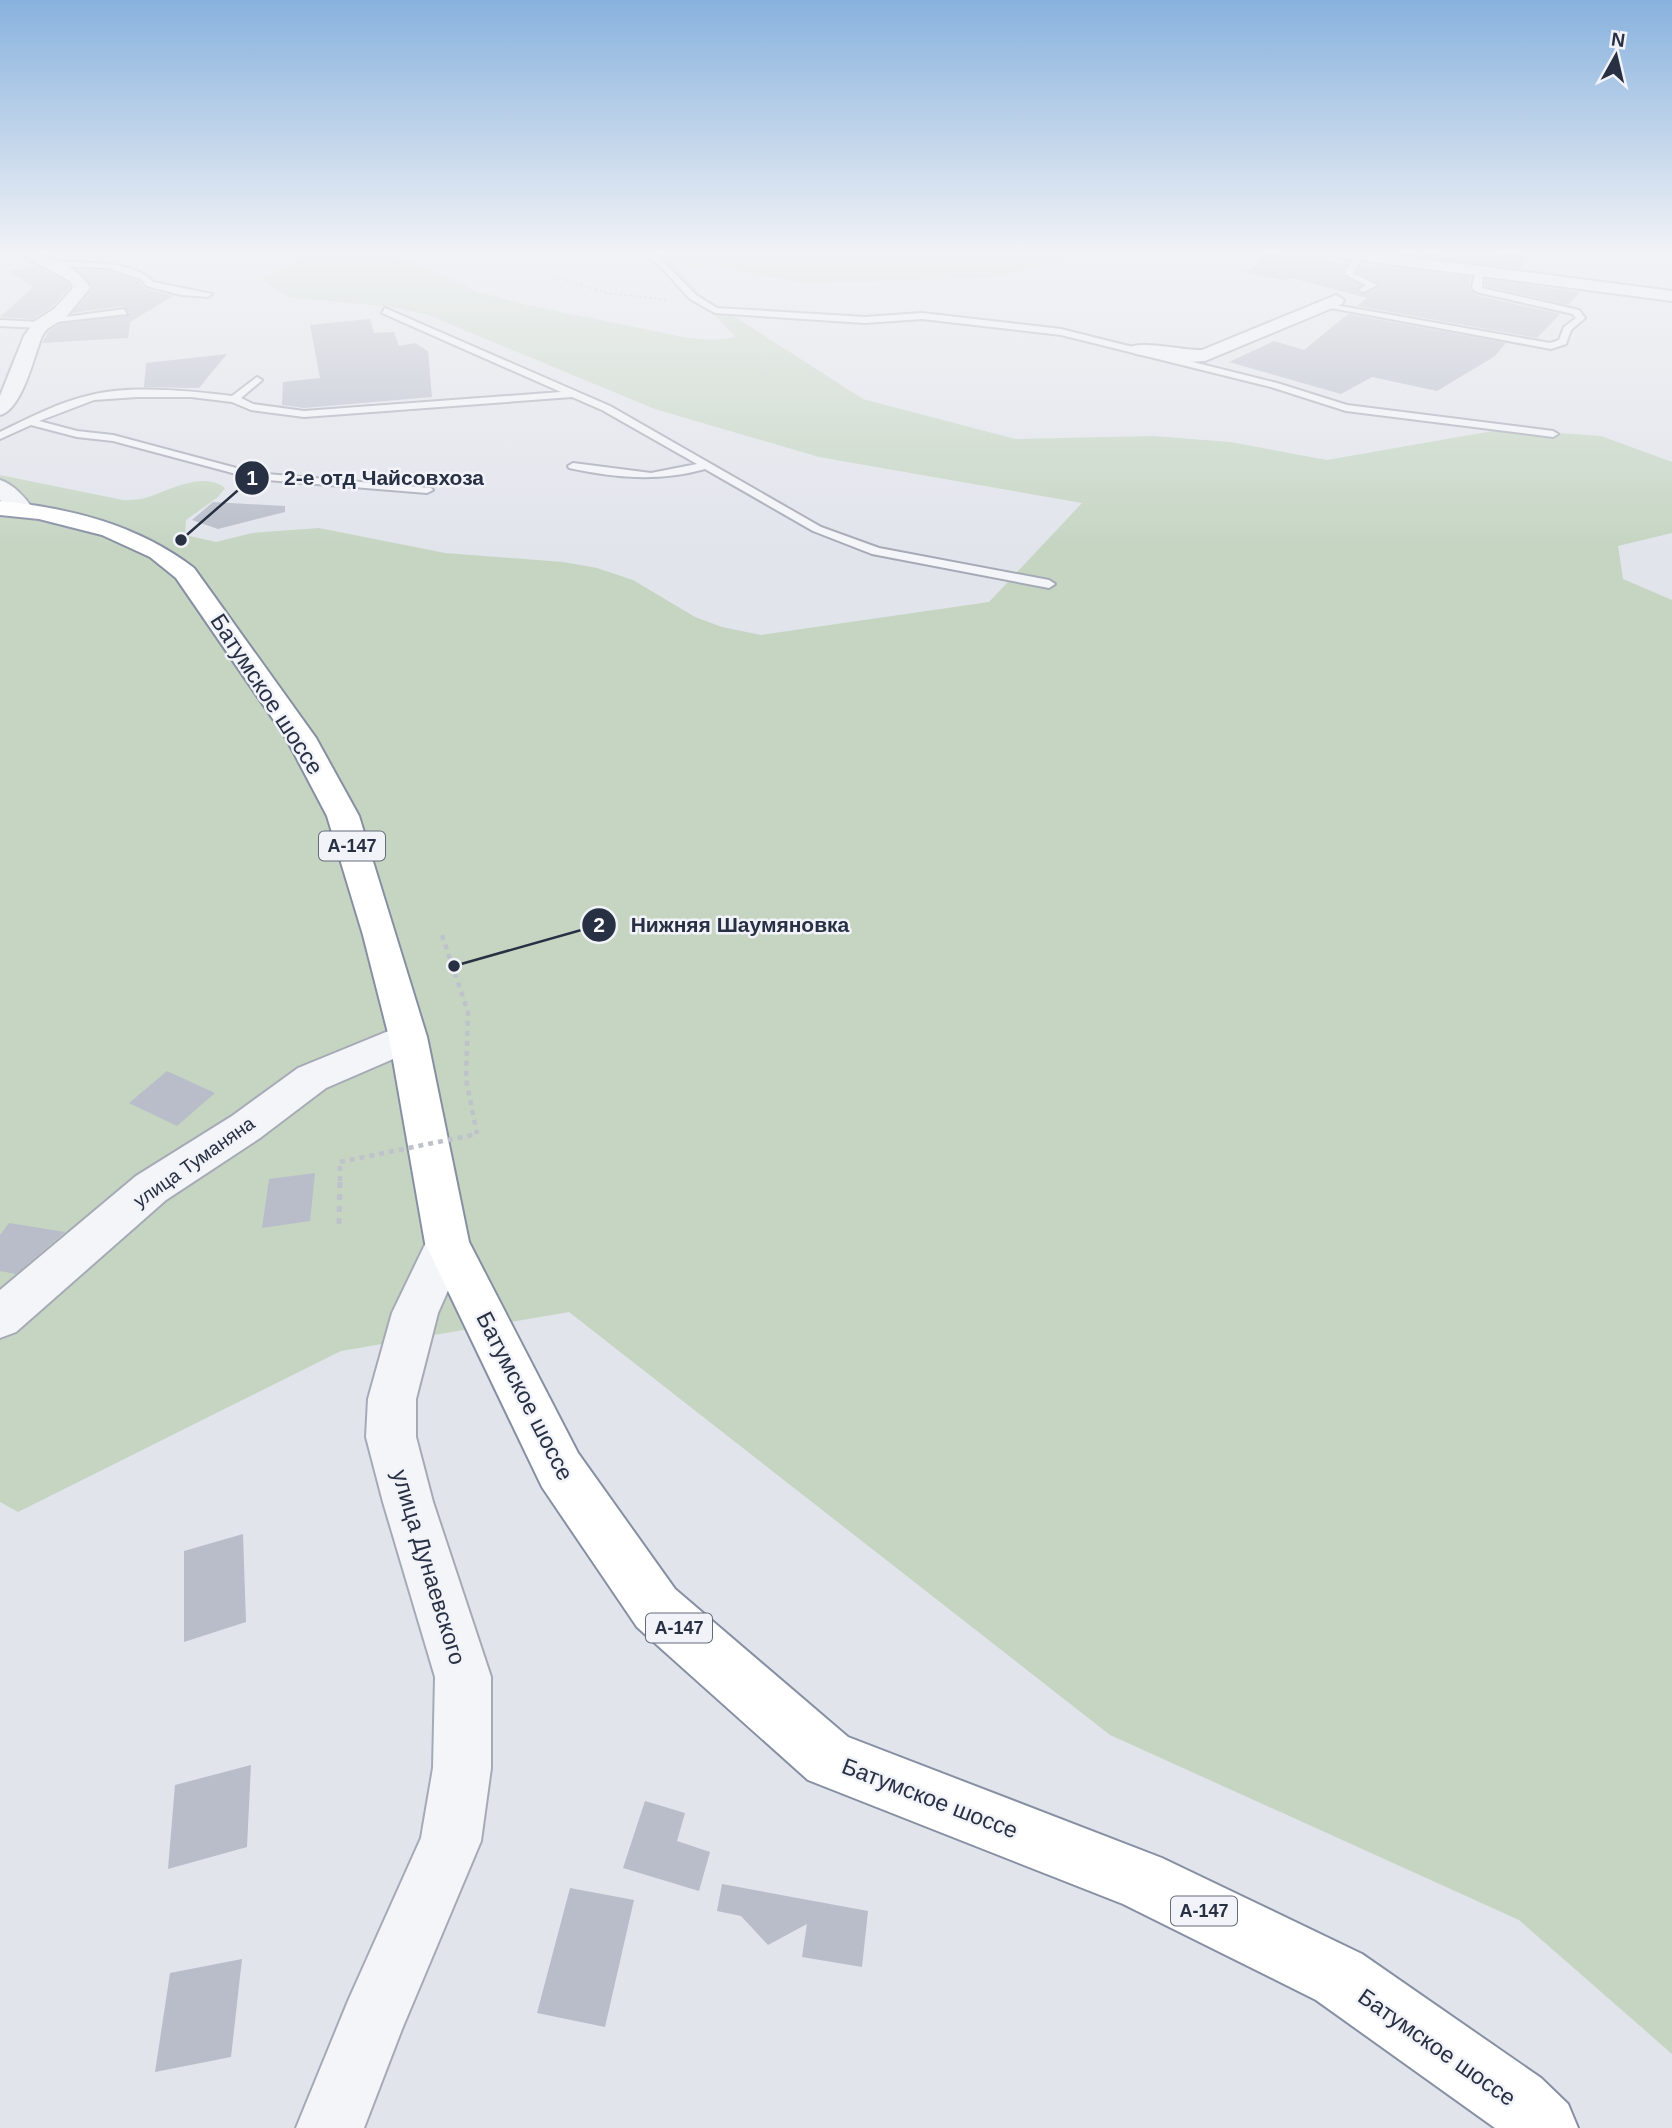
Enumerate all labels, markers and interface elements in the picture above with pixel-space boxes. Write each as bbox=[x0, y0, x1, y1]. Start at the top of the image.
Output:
north arrow bbox=[1581, 21, 1651, 91]
text: N bbox=[1610, 28, 1627, 51]
callout: 2-е отд Чайсовхоза bbox=[235, 457, 498, 499]
text: 1 bbox=[246, 466, 258, 489]
text: 2-е отд Чайсовхоза bbox=[284, 466, 484, 489]
street label: Батумское шоссе bbox=[205, 609, 329, 779]
road number: А-147 bbox=[319, 832, 385, 860]
callout: Нижняя Шаумяновка bbox=[581, 904, 863, 946]
text: 2 bbox=[593, 913, 605, 936]
text: Нижняя Шаумяновка bbox=[631, 913, 850, 936]
street label: улица Туманяна bbox=[129, 1112, 259, 1212]
street label: Батумское шоссе bbox=[471, 1307, 579, 1485]
street label: улица Дунаевского bbox=[387, 1466, 471, 1668]
road number: А-147 bbox=[646, 1614, 712, 1643]
street label: Батумское шоссе bbox=[838, 1753, 1022, 1843]
road number: А-147 bbox=[1171, 1896, 1237, 1926]
street label: Батумское шоссе bbox=[1353, 1983, 1521, 2111]

